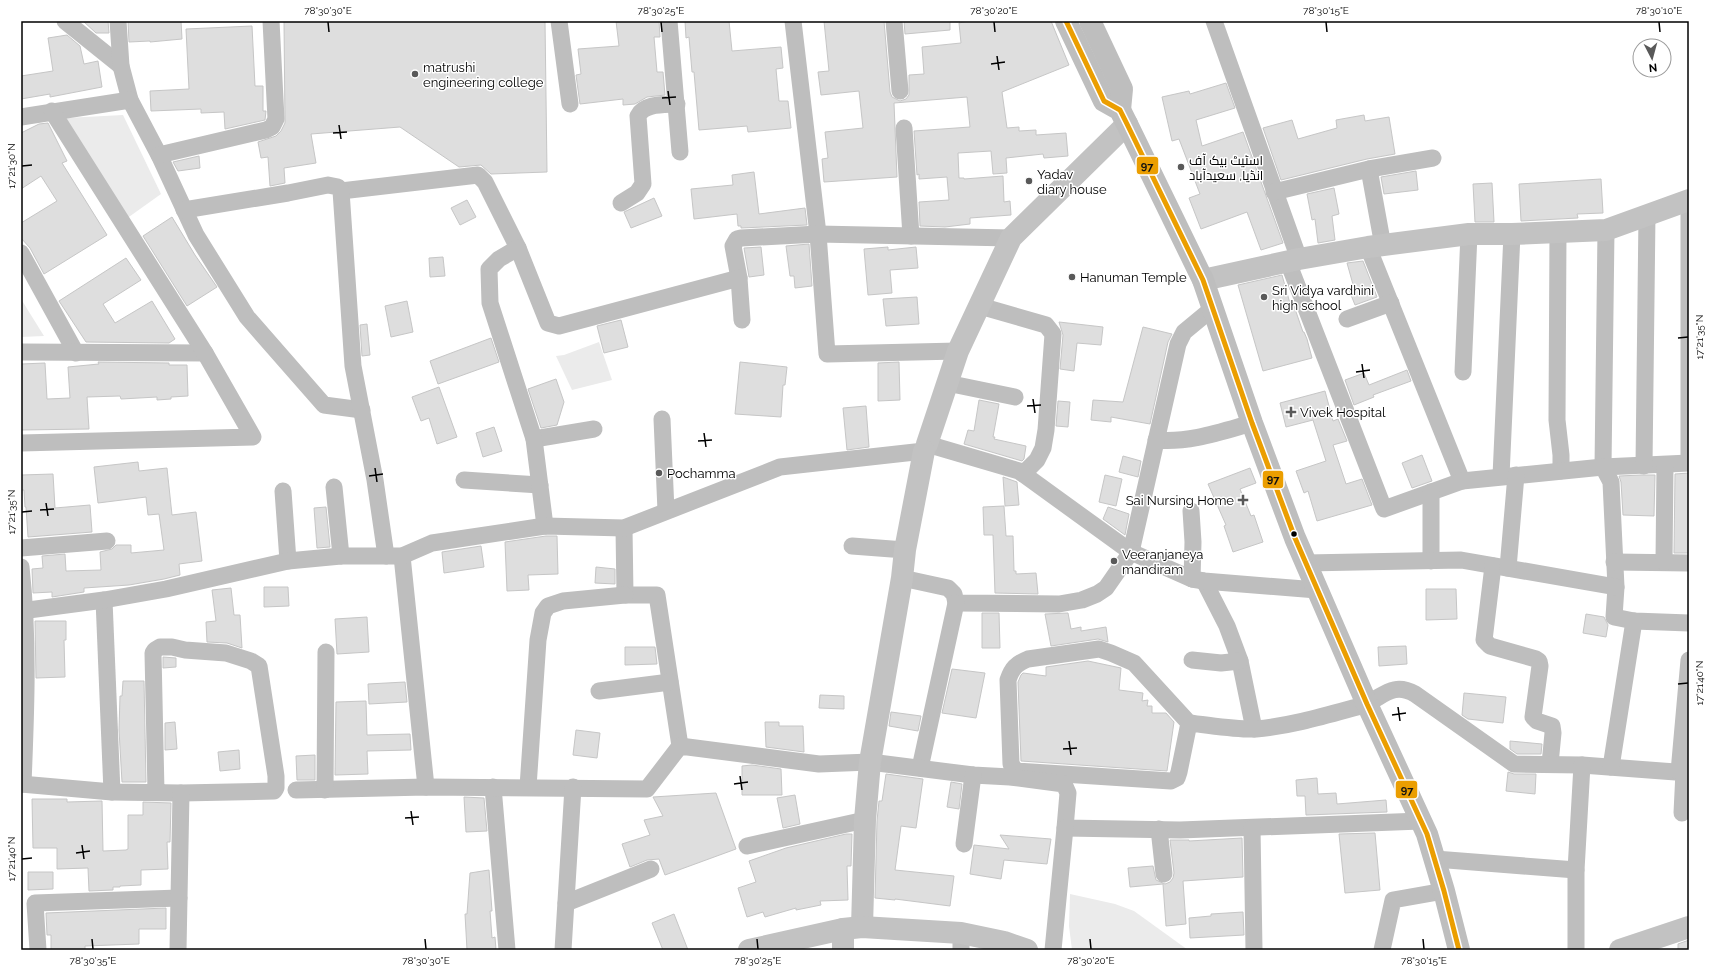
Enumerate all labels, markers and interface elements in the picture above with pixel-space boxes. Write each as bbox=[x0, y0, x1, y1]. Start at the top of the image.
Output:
text: 78°30'30"E bbox=[304, 5, 352, 16]
text: 78°30'25"E bbox=[638, 5, 684, 16]
text: 78°30'20"E bbox=[970, 5, 1018, 16]
text: 78°30'15"E bbox=[1303, 5, 1349, 16]
text: 78°30'10"E bbox=[1636, 5, 1682, 16]
north arrow bbox=[1632, 38, 1672, 78]
place label: matrushi engineering college bbox=[423, 60, 544, 90]
text: N bbox=[1648, 61, 1658, 74]
marker: matrushi engineering college bbox=[410, 69, 420, 79]
text: 17°21'30"N bbox=[6, 143, 17, 189]
place label: اسٹیٹ بیک آف انڈیا, سعیدآباد bbox=[1189, 153, 1263, 183]
line badge: 97 bbox=[1136, 156, 1159, 175]
text: 97 bbox=[1141, 160, 1154, 173]
marker: اسٹیٹ بیک آف انڈیا, سعیدآباد bbox=[1176, 162, 1186, 172]
place label: Yadav diary house bbox=[1037, 167, 1107, 197]
marker: Yadav diary house bbox=[1024, 176, 1034, 186]
place label: Hanuman Temple bbox=[1080, 270, 1187, 285]
marker: Hanuman Temple bbox=[1067, 272, 1077, 282]
place label: Sri Vidya vardhini high school bbox=[1272, 283, 1374, 313]
marker: Sri Vidya vardhini high school bbox=[1259, 292, 1269, 302]
text: 17°21'35"N bbox=[1694, 315, 1705, 359]
place label: Vivek Hospital bbox=[1300, 405, 1386, 420]
marker: Vivek Hospital bbox=[1285, 406, 1297, 418]
place label: Pochamma bbox=[667, 466, 735, 481]
marker: Pochamma bbox=[654, 468, 664, 478]
line badge: 97 bbox=[1262, 470, 1284, 489]
text: 97 bbox=[1267, 473, 1280, 486]
text: 17°21'35"N bbox=[6, 490, 17, 534]
place label: Sai Nursing Home bbox=[1126, 493, 1234, 508]
marker: Sai Nursing Home bbox=[1237, 494, 1249, 506]
unlabelled marker bbox=[1289, 529, 1299, 539]
place label: Veeranjaneya mandiram bbox=[1122, 547, 1203, 577]
marker: Veeranjaneya mandiram bbox=[1109, 556, 1119, 566]
text: 17°21'40"N bbox=[1694, 661, 1705, 705]
line badge: 97 bbox=[1395, 780, 1418, 799]
text: 97 bbox=[1401, 784, 1414, 797]
text: 17°21'40"N bbox=[6, 837, 17, 881]
text: 78°30'35"E bbox=[70, 955, 116, 966]
text: 78°30'30"E bbox=[402, 955, 450, 966]
text: 78°30'25"E bbox=[735, 955, 781, 966]
text: 78°30'20"E bbox=[1067, 955, 1115, 966]
text: 78°30'15"E bbox=[1401, 955, 1447, 966]

